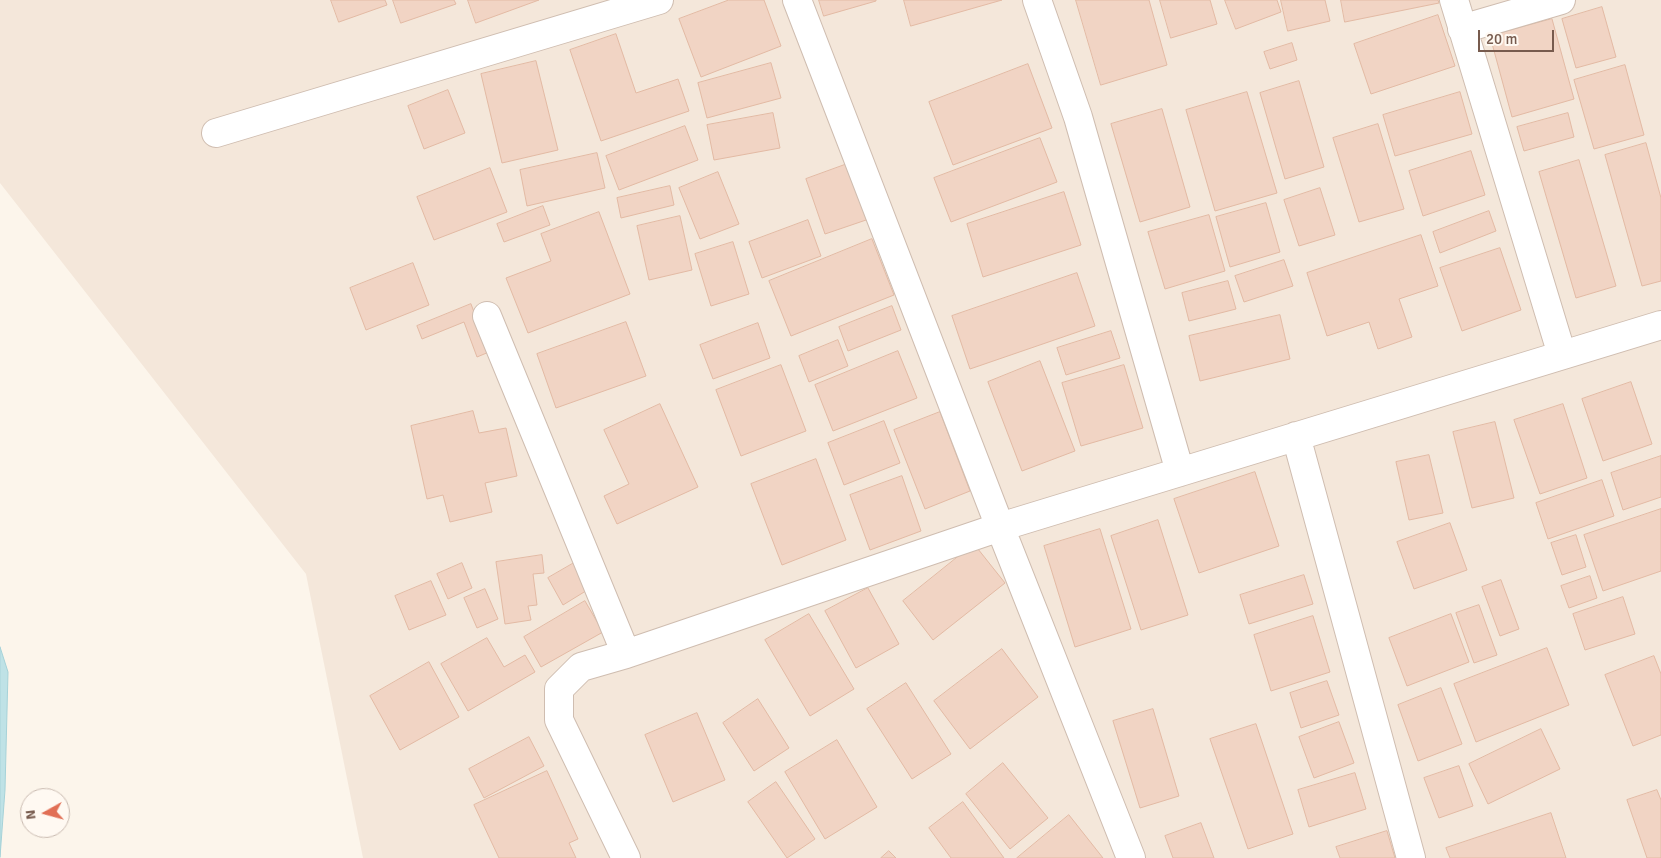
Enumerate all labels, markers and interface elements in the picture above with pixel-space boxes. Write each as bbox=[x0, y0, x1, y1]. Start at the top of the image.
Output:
scale bar bbox=[1481, 20, 1557, 52]
text: 20 m bbox=[1486, 30, 1517, 48]
north arrow bbox=[20, 788, 70, 838]
text: N bbox=[22, 809, 40, 821]

